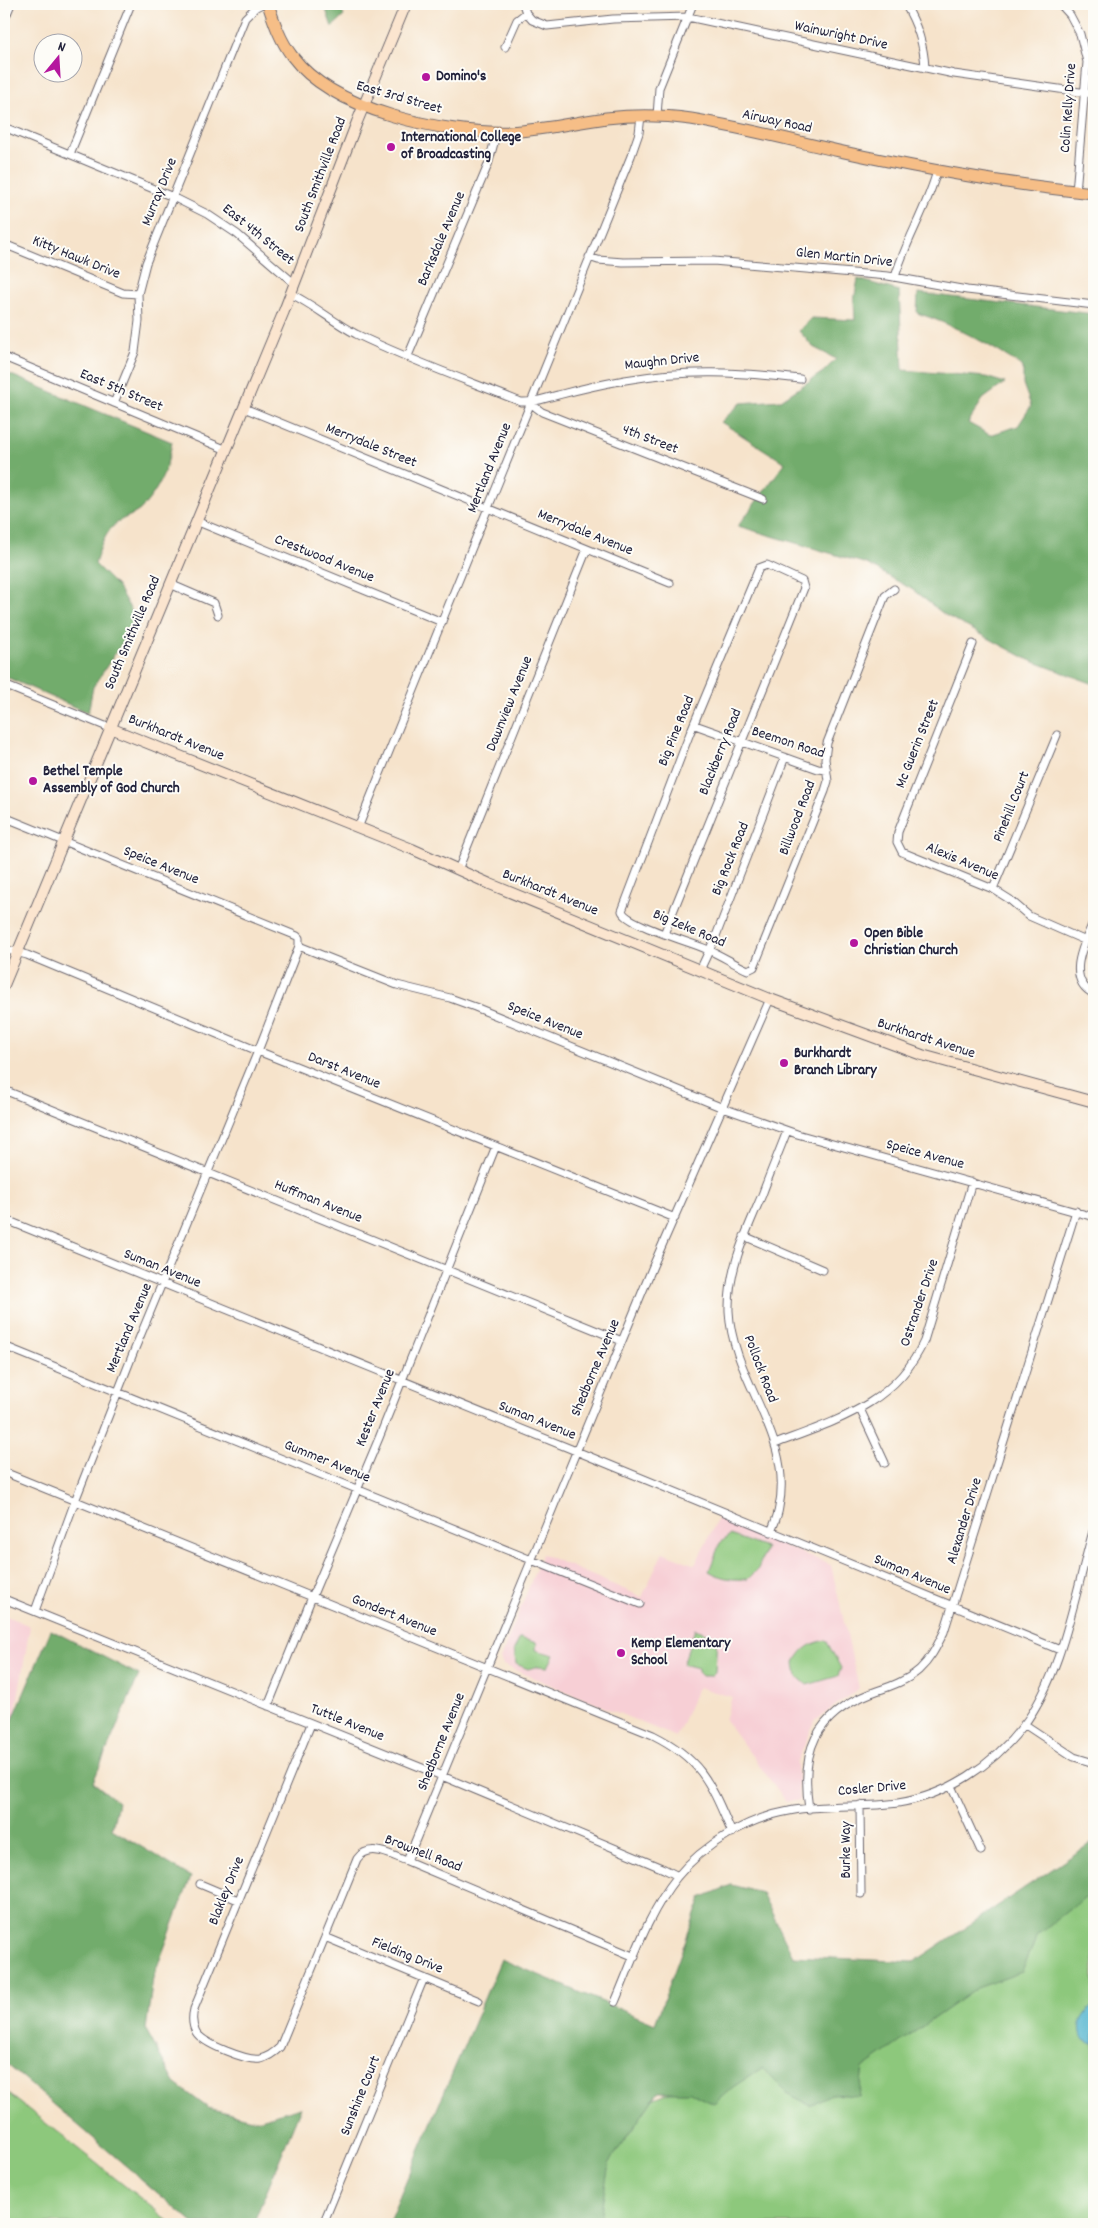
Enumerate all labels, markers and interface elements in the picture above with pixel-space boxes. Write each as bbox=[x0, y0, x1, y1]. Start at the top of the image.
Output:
street label: Wainwright Drive bbox=[792, 15, 890, 57]
north arrow bbox=[32, 32, 82, 82]
text: N bbox=[55, 37, 68, 58]
street label: Colin Kelly Drive bbox=[1055, 62, 1083, 154]
place label: Domino's bbox=[436, 66, 486, 88]
marker: Domino's bbox=[420, 71, 432, 83]
street label: East 3rd Street bbox=[354, 75, 445, 121]
street label: Airway Road bbox=[740, 104, 814, 140]
street label: South Smithville Road bbox=[289, 114, 353, 236]
place label: International College of Broadcasting bbox=[401, 127, 522, 166]
marker: International College of Broadcasting bbox=[385, 141, 397, 153]
street label: Murray Drive bbox=[136, 154, 184, 229]
street label: Barksdale Avenue bbox=[412, 188, 472, 290]
street label: East 4th Street bbox=[217, 199, 299, 271]
street label: Kitty Hawk Drive bbox=[29, 230, 124, 286]
street label: Glen Martin Drive bbox=[795, 242, 894, 274]
street label: Maughn Drive bbox=[624, 347, 701, 377]
street label: East 5th Street bbox=[76, 364, 166, 419]
street label: Merrydale Street bbox=[322, 418, 420, 474]
street label: Mertland Avenue bbox=[462, 419, 518, 516]
street label: 4th Street bbox=[619, 419, 682, 461]
street label: Merrydale Avenue bbox=[534, 504, 636, 562]
street label: Crestwood Avenue bbox=[271, 529, 378, 589]
street label: South Smithville Road bbox=[99, 573, 167, 693]
street label: Dawnview Avenue bbox=[481, 653, 539, 755]
street label: Big Pine Road bbox=[653, 692, 701, 770]
street label: Mc Guerin Street bbox=[890, 696, 946, 792]
street label: Blackberry Road bbox=[694, 705, 748, 799]
street label: Burkhardt Avenue bbox=[125, 709, 228, 767]
street label: Beemon Road bbox=[749, 721, 827, 765]
place label: Bethel Temple Assembly of God Church bbox=[43, 761, 180, 800]
street label: Pinehill Court bbox=[988, 768, 1036, 846]
marker: Bethel Temple Assembly of God Church bbox=[27, 775, 39, 787]
street label: Billwood Road bbox=[774, 777, 822, 859]
street label: Big Rock Road bbox=[706, 819, 756, 899]
street label: Alexis Avenue bbox=[922, 837, 1002, 887]
street label: Speice Avenue bbox=[120, 841, 203, 891]
street label: Burkhardt Avenue bbox=[499, 864, 602, 922]
street label: Big Zeke Road bbox=[649, 904, 729, 954]
place label: Open Bible Christian Church bbox=[864, 923, 958, 962]
marker: Open Bible Christian Church bbox=[848, 937, 860, 949]
street label: Speice Avenue bbox=[504, 996, 587, 1046]
street label: Burkhardt Avenue bbox=[874, 1013, 978, 1065]
place label: Burkhardt Branch Library bbox=[794, 1043, 878, 1082]
street label: Darst Avenue bbox=[304, 1046, 384, 1096]
marker: Burkhardt Branch Library bbox=[778, 1057, 790, 1069]
street label: Speice Avenue bbox=[884, 1134, 967, 1176]
street label: Huffman Avenue bbox=[271, 1174, 366, 1230]
street label: Suman Avenue bbox=[120, 1243, 204, 1295]
street label: Ostrander Drive bbox=[895, 1256, 945, 1350]
street label: Mertland Avenue bbox=[101, 1279, 159, 1376]
street label: Shedborne Avenue bbox=[566, 1316, 627, 1420]
street label: Pollock Road bbox=[737, 1332, 783, 1406]
street label: Kester Avenue bbox=[350, 1365, 402, 1450]
street label: Suman Avenue bbox=[495, 1395, 579, 1447]
street label: Gummer Avenue bbox=[281, 1435, 374, 1489]
street label: Alexander Drive bbox=[941, 1475, 989, 1567]
street label: Suman Avenue bbox=[870, 1549, 954, 1601]
street label: Gondert Avenue bbox=[348, 1589, 440, 1643]
place label: Kemp Elementary School bbox=[631, 1633, 731, 1672]
marker: Kemp Elementary School bbox=[615, 1647, 627, 1659]
street label: Shedborne Avenue bbox=[412, 1689, 472, 1794]
street label: Tuttle Avenue bbox=[307, 1698, 388, 1748]
street label: Cosler Drive bbox=[837, 1775, 907, 1803]
street label: Burke Way bbox=[836, 1821, 858, 1879]
street label: Brownell Road bbox=[381, 1829, 465, 1879]
street label: Blakley Drive bbox=[203, 1853, 251, 1929]
street label: Fielding Drive bbox=[368, 1932, 446, 1980]
street label: Sunshine Court bbox=[335, 2052, 387, 2139]

